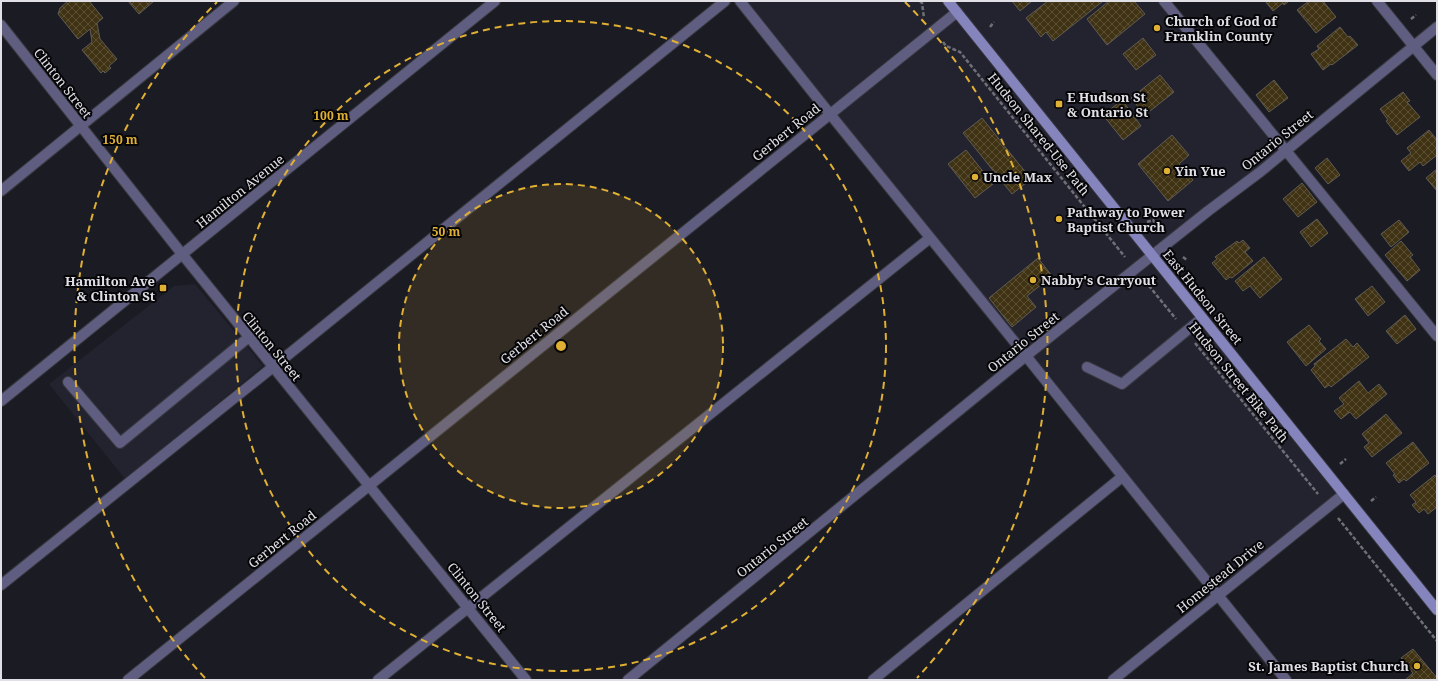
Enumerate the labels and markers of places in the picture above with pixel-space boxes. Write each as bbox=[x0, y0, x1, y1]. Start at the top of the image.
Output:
place label: Church of God of Franklin County bbox=[1165, 12, 1278, 45]
marker: Church of God of Franklin County bbox=[1152, 23, 1162, 33]
place label: E Hudson St & Ontario St bbox=[1067, 88, 1148, 121]
marker: E Hudson St & Ontario St bbox=[1054, 99, 1064, 109]
place label: Yin Yue bbox=[1175, 162, 1226, 180]
marker: Yin Yue bbox=[1162, 166, 1172, 176]
place label: Uncle Max bbox=[983, 168, 1053, 186]
marker: Uncle Max bbox=[970, 172, 980, 182]
place label: Pathway to Power Baptist Church bbox=[1067, 203, 1185, 236]
marker: Pathway to Power Baptist Church bbox=[1054, 214, 1064, 224]
place label: Nabby's Carryout bbox=[1041, 271, 1156, 289]
place label: Hamilton Ave & Clinton St bbox=[65, 272, 155, 305]
marker: Nabby's Carryout bbox=[1028, 275, 1038, 285]
marker: Hamilton Ave & Clinton St bbox=[158, 283, 168, 293]
centre of rings bbox=[554, 339, 568, 353]
place label: St. James Baptist Church bbox=[1248, 657, 1409, 675]
marker: St. James Baptist Church bbox=[1412, 661, 1422, 671]

